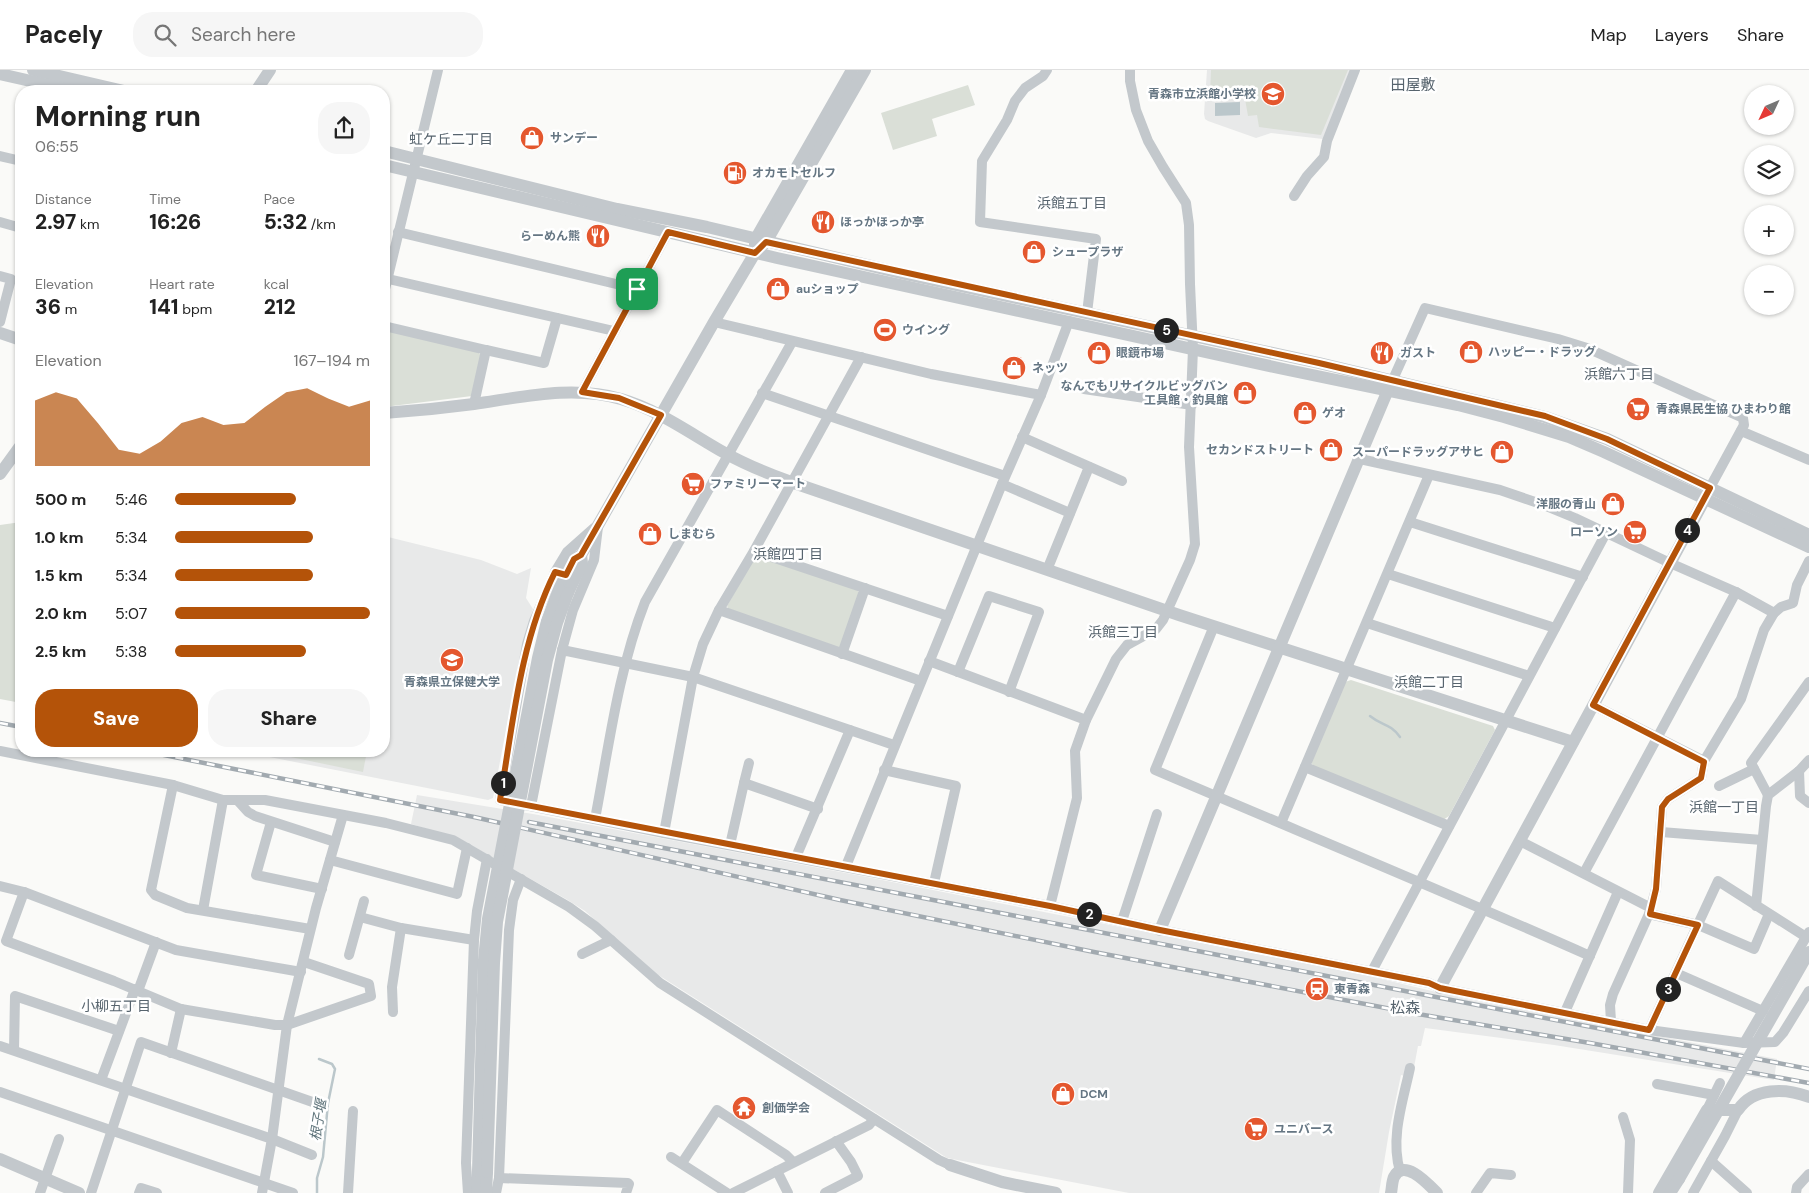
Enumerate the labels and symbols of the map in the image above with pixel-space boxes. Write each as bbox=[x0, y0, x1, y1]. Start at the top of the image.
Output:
district label: 田屋敷 bbox=[1390, 75, 1436, 95]
school or university icon: 青森市立浜館小学校 bbox=[1260, 81, 1286, 107]
north arrow bbox=[1744, 85, 1794, 135]
place label: 青森市立浜館小学校 bbox=[1148, 86, 1256, 102]
shop icon: サンデー bbox=[519, 125, 545, 151]
district label: 虹ケ丘二丁目 bbox=[409, 130, 493, 148]
place label: サンデー bbox=[550, 130, 598, 146]
fuel station icon: オカモトセルフ bbox=[722, 160, 748, 186]
place label: オカモトセルフ bbox=[752, 165, 836, 181]
district label: 浜館五丁目 bbox=[1037, 194, 1107, 212]
restaurant icon: ほっかほっか亭 bbox=[810, 209, 836, 235]
place label: ほっかほっか亭 bbox=[840, 214, 924, 230]
restaurant icon: らーめん熊 bbox=[585, 223, 611, 249]
place label: らーめん熊 bbox=[520, 228, 580, 244]
shop icon: シュープラザ bbox=[1021, 239, 1047, 265]
place label: シュープラザ bbox=[1052, 244, 1123, 260]
pin bbox=[616, 268, 658, 310]
shop icon: auショップ bbox=[765, 276, 791, 302]
place label: auショップ bbox=[796, 281, 858, 297]
sports icon: ウイング bbox=[872, 317, 898, 343]
pin: 5 bbox=[1154, 318, 1178, 342]
place label: ウイング bbox=[902, 322, 950, 338]
shop icon: ハッピー・ドラッグ bbox=[1458, 339, 1484, 365]
shop icon: 眼鏡市場 bbox=[1086, 340, 1112, 366]
restaurant icon: ガスト bbox=[1369, 340, 1395, 366]
place label: ハッピー・ドラッグ bbox=[1488, 344, 1596, 360]
place label: 眼鏡市場 bbox=[1116, 345, 1164, 361]
place label: ガスト bbox=[1400, 345, 1436, 361]
shop icon: ネッツ bbox=[1001, 355, 1027, 381]
place label: ネッツ bbox=[1032, 360, 1068, 376]
district label: 浜館六丁目 bbox=[1584, 365, 1654, 383]
place label: なんでもリサイクルビッグバン 工具館・釣具館 bbox=[1061, 378, 1228, 408]
shop icon: なんでもリサイクルビッグバン 工具館・釣具館 bbox=[1232, 380, 1258, 406]
supermarket icon: 青森県民生協 ひまわり館 bbox=[1625, 396, 1651, 422]
shop icon: ゲオ bbox=[1292, 400, 1318, 426]
place label: 青森県民生協 ひまわり館 bbox=[1656, 401, 1791, 417]
place label: ゲオ bbox=[1322, 405, 1346, 421]
shop icon: セカンドストリート bbox=[1318, 437, 1344, 463]
shop icon: スーパードラッグアサヒ bbox=[1489, 439, 1515, 465]
place label: セカンドストリート bbox=[1206, 442, 1314, 458]
place label: スーパードラッグアサヒ bbox=[1352, 444, 1484, 460]
supermarket icon: ファミリーマート bbox=[680, 471, 706, 497]
place label: ファミリーマート bbox=[710, 476, 806, 492]
shop icon: 洋服の青山 bbox=[1600, 491, 1626, 517]
place label: 洋服の青山 bbox=[1536, 496, 1596, 512]
pin: 4 bbox=[1674, 518, 1700, 542]
supermarket icon: ローソン bbox=[1622, 519, 1648, 545]
shop icon: しまむら bbox=[637, 521, 663, 547]
place label: ローソン bbox=[1570, 524, 1618, 540]
place label: しまむら bbox=[668, 526, 716, 542]
district label: 浜館四丁目 bbox=[753, 545, 823, 563]
district label: 浜館三丁目 bbox=[1088, 623, 1158, 641]
school or university icon: 青森県立保健大学 bbox=[439, 647, 465, 673]
district label: 浜館二丁目 bbox=[1394, 673, 1464, 691]
place label: 青森県立保健大学 bbox=[404, 674, 500, 690]
pin: 1 bbox=[490, 770, 516, 796]
district label: 浜館一丁目 bbox=[1689, 798, 1759, 816]
pin: 2 bbox=[1076, 902, 1102, 926]
station icon: 東青森 bbox=[1304, 976, 1330, 1002]
pin: 3 bbox=[1656, 976, 1680, 1002]
place label: 東青森 bbox=[1334, 981, 1370, 997]
district label: 小柳五丁目 bbox=[81, 997, 151, 1015]
district label: 松森 bbox=[1390, 998, 1420, 1018]
shop icon: DCM bbox=[1050, 1081, 1076, 1107]
place label: DCM bbox=[1080, 1086, 1108, 1102]
water label: 根子堰 bbox=[306, 1095, 331, 1142]
temple icon: 創価学会 bbox=[731, 1095, 757, 1121]
place label: 創価学会 bbox=[762, 1100, 810, 1116]
supermarket icon: ユニバース bbox=[1243, 1116, 1269, 1142]
place label: ユニバース bbox=[1274, 1121, 1333, 1137]

